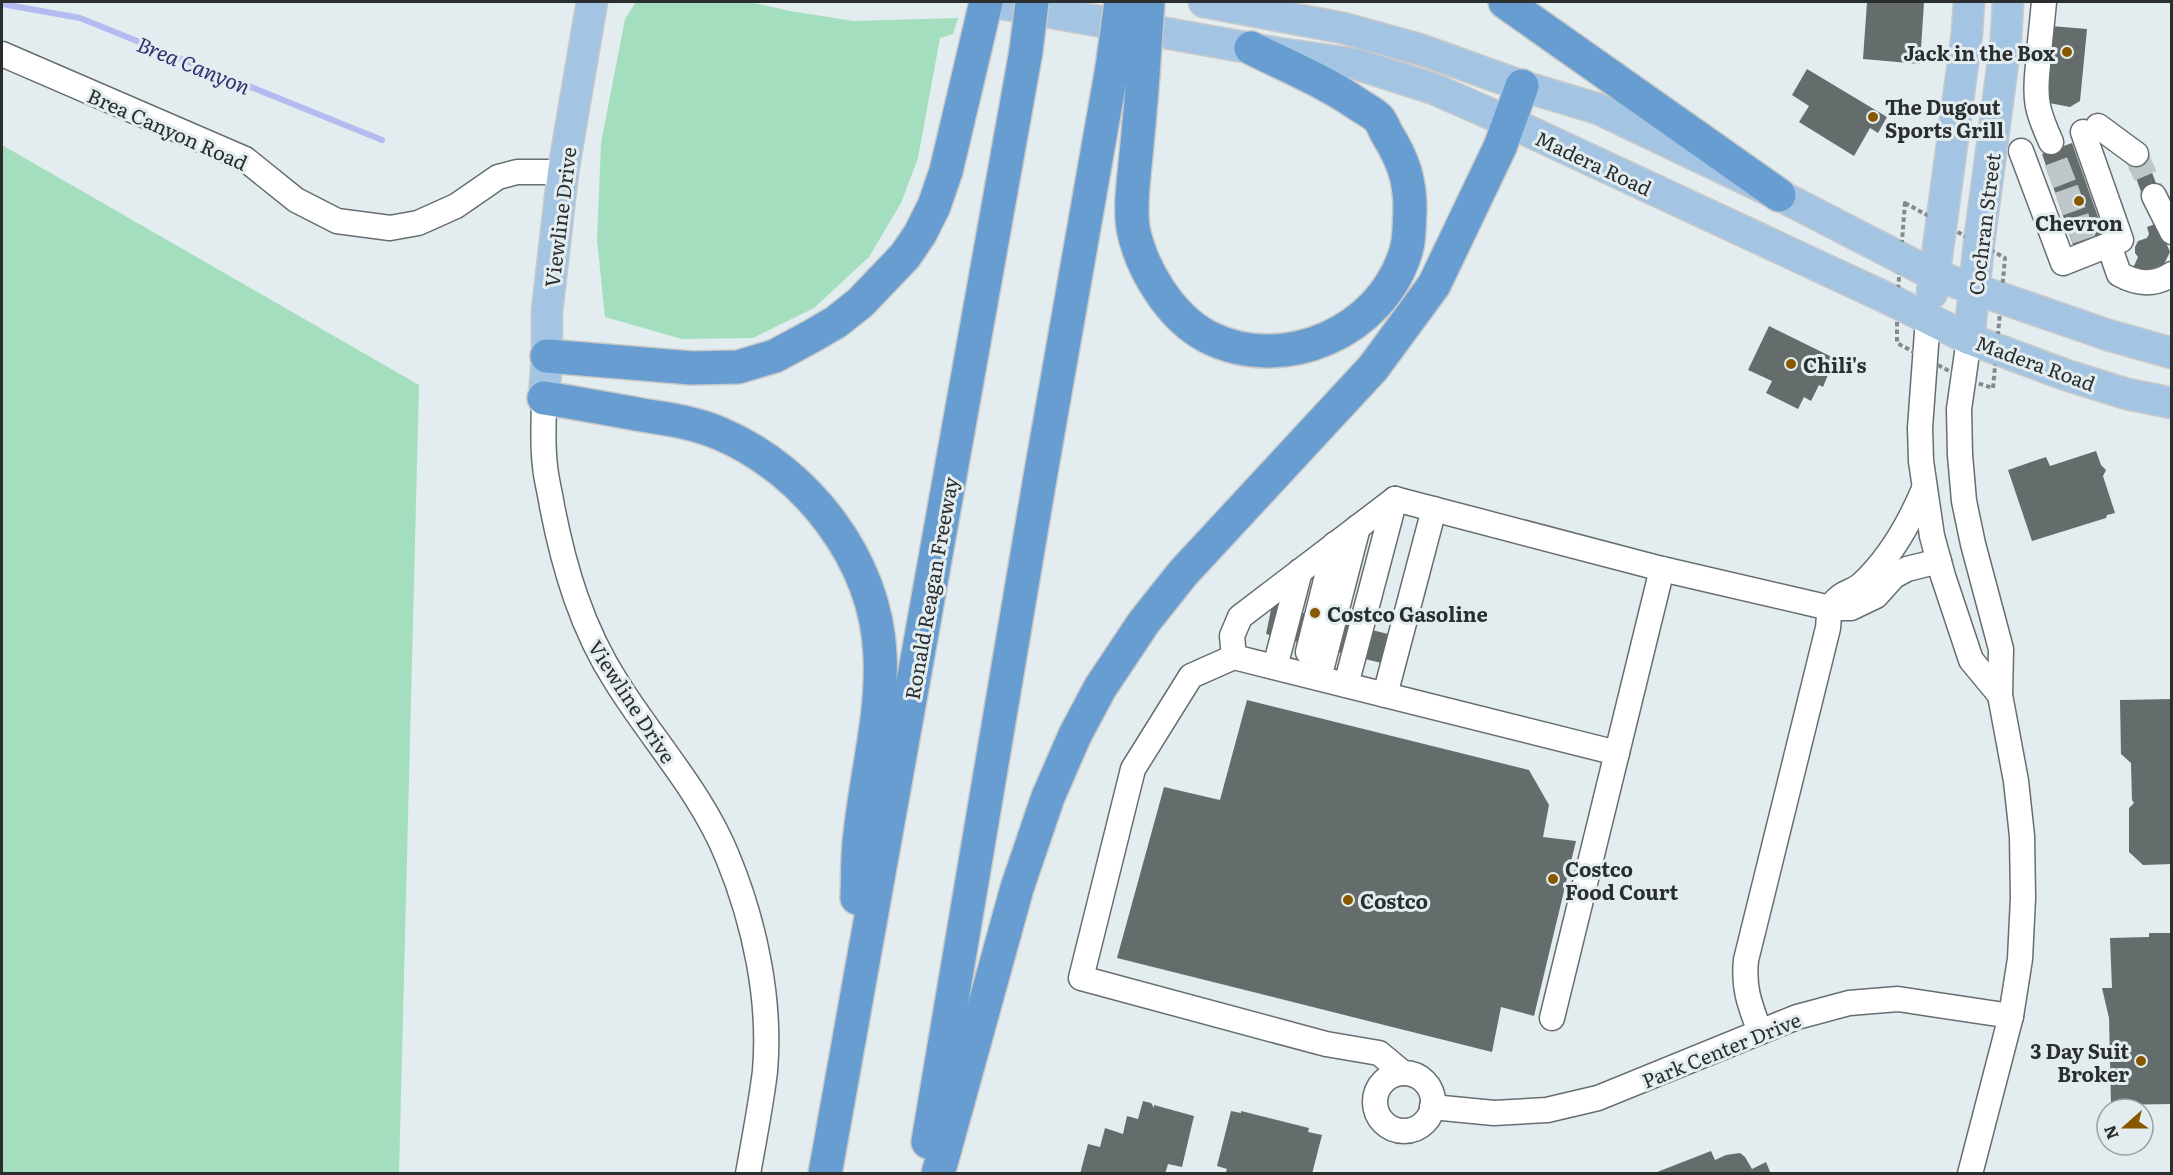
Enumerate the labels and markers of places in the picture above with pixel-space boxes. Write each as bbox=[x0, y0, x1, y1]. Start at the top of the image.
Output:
place label: Jack in the Box bbox=[1903, 37, 2055, 67]
marker: Jack in the Box bbox=[2060, 45, 2074, 59]
place label: The Dugout Sports Grill bbox=[1885, 91, 2004, 144]
marker: The Dugout Sports Grill bbox=[1866, 110, 1880, 124]
marker: Chevron bbox=[2072, 194, 2086, 208]
place label: Chevron bbox=[2035, 207, 2123, 237]
place label: Chili's bbox=[1803, 349, 1866, 379]
marker: Chili's bbox=[1784, 357, 1798, 371]
place label: Costco Gasoline bbox=[1327, 598, 1488, 628]
marker: Costco Gasoline bbox=[1308, 606, 1322, 620]
place label: Costco Food Court bbox=[1565, 853, 1679, 906]
marker: Costco Food Court bbox=[1546, 872, 1560, 886]
place label: Costco bbox=[1360, 885, 1428, 915]
marker: Costco bbox=[1341, 893, 1355, 907]
place label: 3 Day Suit Broker bbox=[2030, 1035, 2129, 1088]
marker: 3 Day Suit Broker bbox=[2134, 1054, 2148, 1068]

